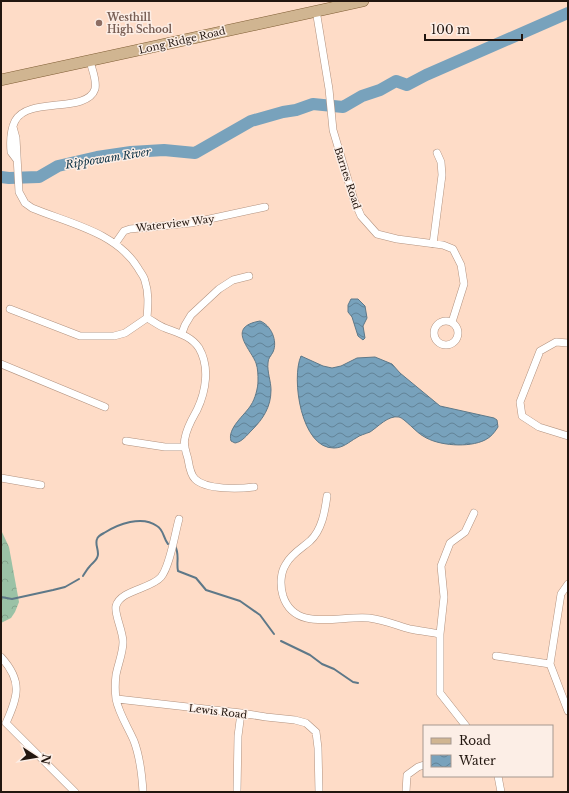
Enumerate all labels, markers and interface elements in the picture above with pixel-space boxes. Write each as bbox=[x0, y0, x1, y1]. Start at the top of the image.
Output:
place label: Westhill High School bbox=[106, 11, 173, 36]
scale bar bbox=[425, 16, 522, 42]
marker: Westhill High School bbox=[94, 18, 104, 28]
text: 100 m bbox=[431, 22, 470, 37]
street label: Long Ridge Road bbox=[137, 24, 227, 57]
water label: Rippowam River bbox=[63, 144, 153, 172]
street label: Barnes Road bbox=[331, 145, 364, 211]
street label: Waterview Way bbox=[134, 212, 216, 235]
street label: Lewis Road bbox=[188, 701, 248, 722]
legend bbox=[423, 725, 553, 777]
text: Road bbox=[459, 733, 491, 748]
north arrow bbox=[16, 737, 56, 777]
text: N bbox=[38, 753, 54, 766]
text: Water bbox=[458, 753, 496, 768]

